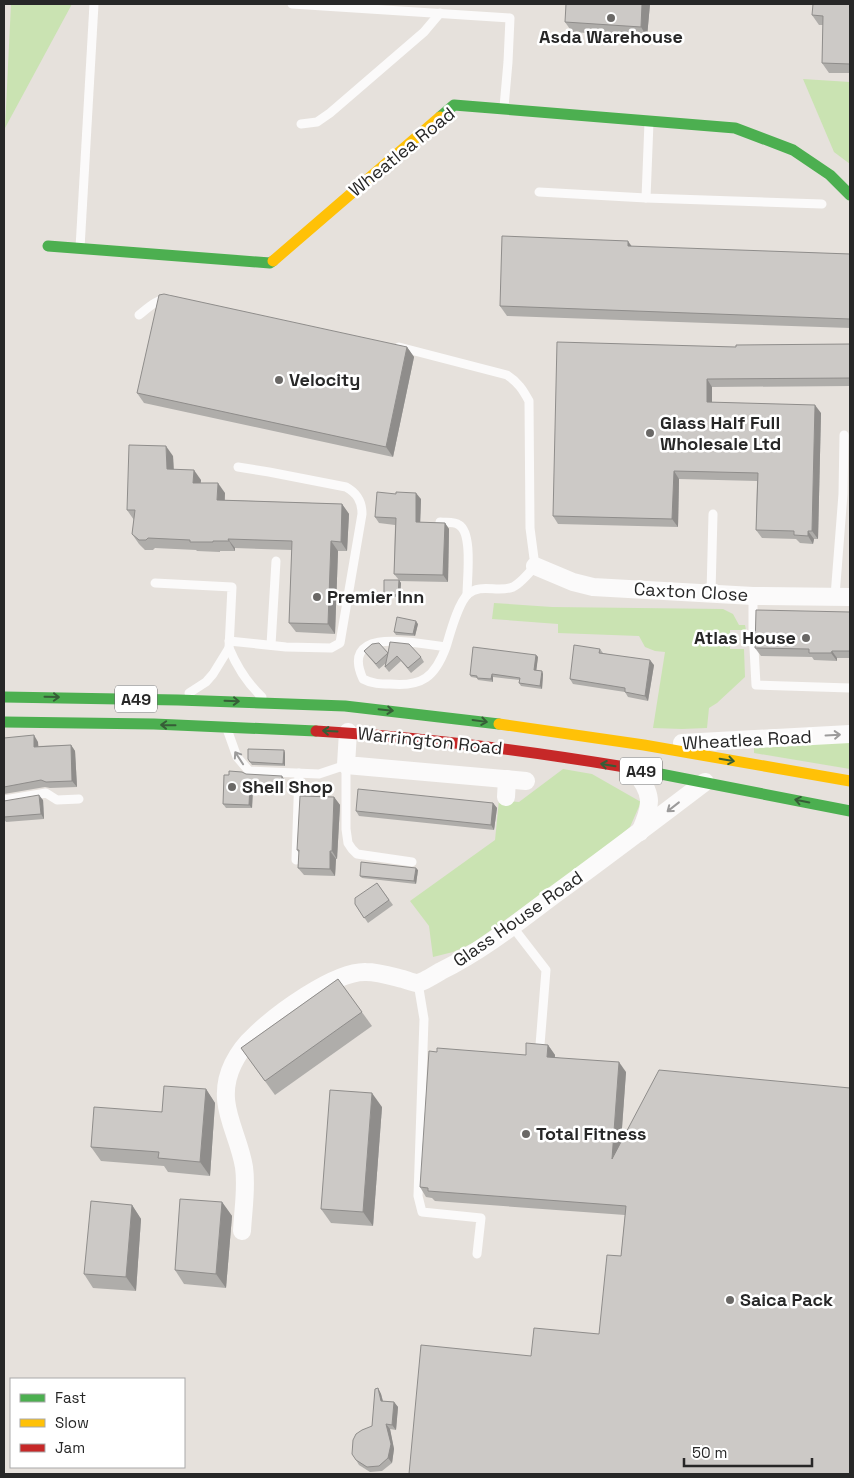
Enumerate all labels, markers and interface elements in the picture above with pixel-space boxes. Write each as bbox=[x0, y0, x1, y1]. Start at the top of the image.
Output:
marker: Asda Warehouse bbox=[605, 12, 617, 24]
place label: Asda Warehouse bbox=[539, 25, 683, 48]
street label: Wheatlea Road bbox=[344, 102, 459, 201]
place label: Velocity bbox=[289, 368, 360, 391]
marker: Velocity bbox=[273, 374, 285, 386]
place label: Glass Half Full Wholesale Ltd bbox=[660, 411, 781, 455]
marker: Glass Half Full Wholesale Ltd bbox=[644, 427, 656, 439]
street label: Caxton Close bbox=[633, 577, 749, 606]
place label: Premier Inn bbox=[327, 585, 424, 608]
marker: Premier Inn bbox=[311, 591, 323, 603]
place label: Atlas House bbox=[694, 626, 796, 649]
marker: Atlas House bbox=[800, 632, 812, 644]
road number: A49 bbox=[115, 686, 157, 712]
one-way arrow bbox=[44, 692, 60, 702]
one-way arrow bbox=[224, 697, 240, 706]
one-way arrow bbox=[378, 705, 394, 715]
one-way arrow bbox=[472, 716, 488, 726]
one-way arrow bbox=[160, 720, 176, 729]
street label: Warrington Road bbox=[357, 721, 504, 760]
street label: Wheatlea Road bbox=[682, 725, 812, 754]
one-way arrow bbox=[322, 727, 338, 736]
one-way arrow bbox=[825, 730, 841, 739]
one-way arrow bbox=[234, 751, 245, 765]
one-way arrow bbox=[719, 755, 735, 765]
road number: A49 bbox=[620, 758, 662, 784]
one-way arrow bbox=[601, 760, 617, 770]
place label: Shell Shop bbox=[242, 775, 333, 798]
marker: Shell Shop bbox=[226, 781, 238, 793]
one-way arrow bbox=[795, 796, 811, 806]
one-way arrow bbox=[666, 802, 680, 812]
street label: Glass House Road bbox=[448, 865, 587, 972]
place label: Total Fitness bbox=[536, 1122, 647, 1145]
marker: Total Fitness bbox=[520, 1128, 532, 1140]
place label: Saica Pack bbox=[740, 1288, 833, 1311]
marker: Saica Pack bbox=[724, 1294, 736, 1306]
legend bbox=[10, 1378, 185, 1468]
text: Fast bbox=[55, 1388, 86, 1407]
text: Slow bbox=[55, 1413, 89, 1432]
scale bar bbox=[684, 1436, 812, 1468]
text: Jam bbox=[55, 1438, 85, 1457]
text: 50 m bbox=[692, 1443, 727, 1462]

